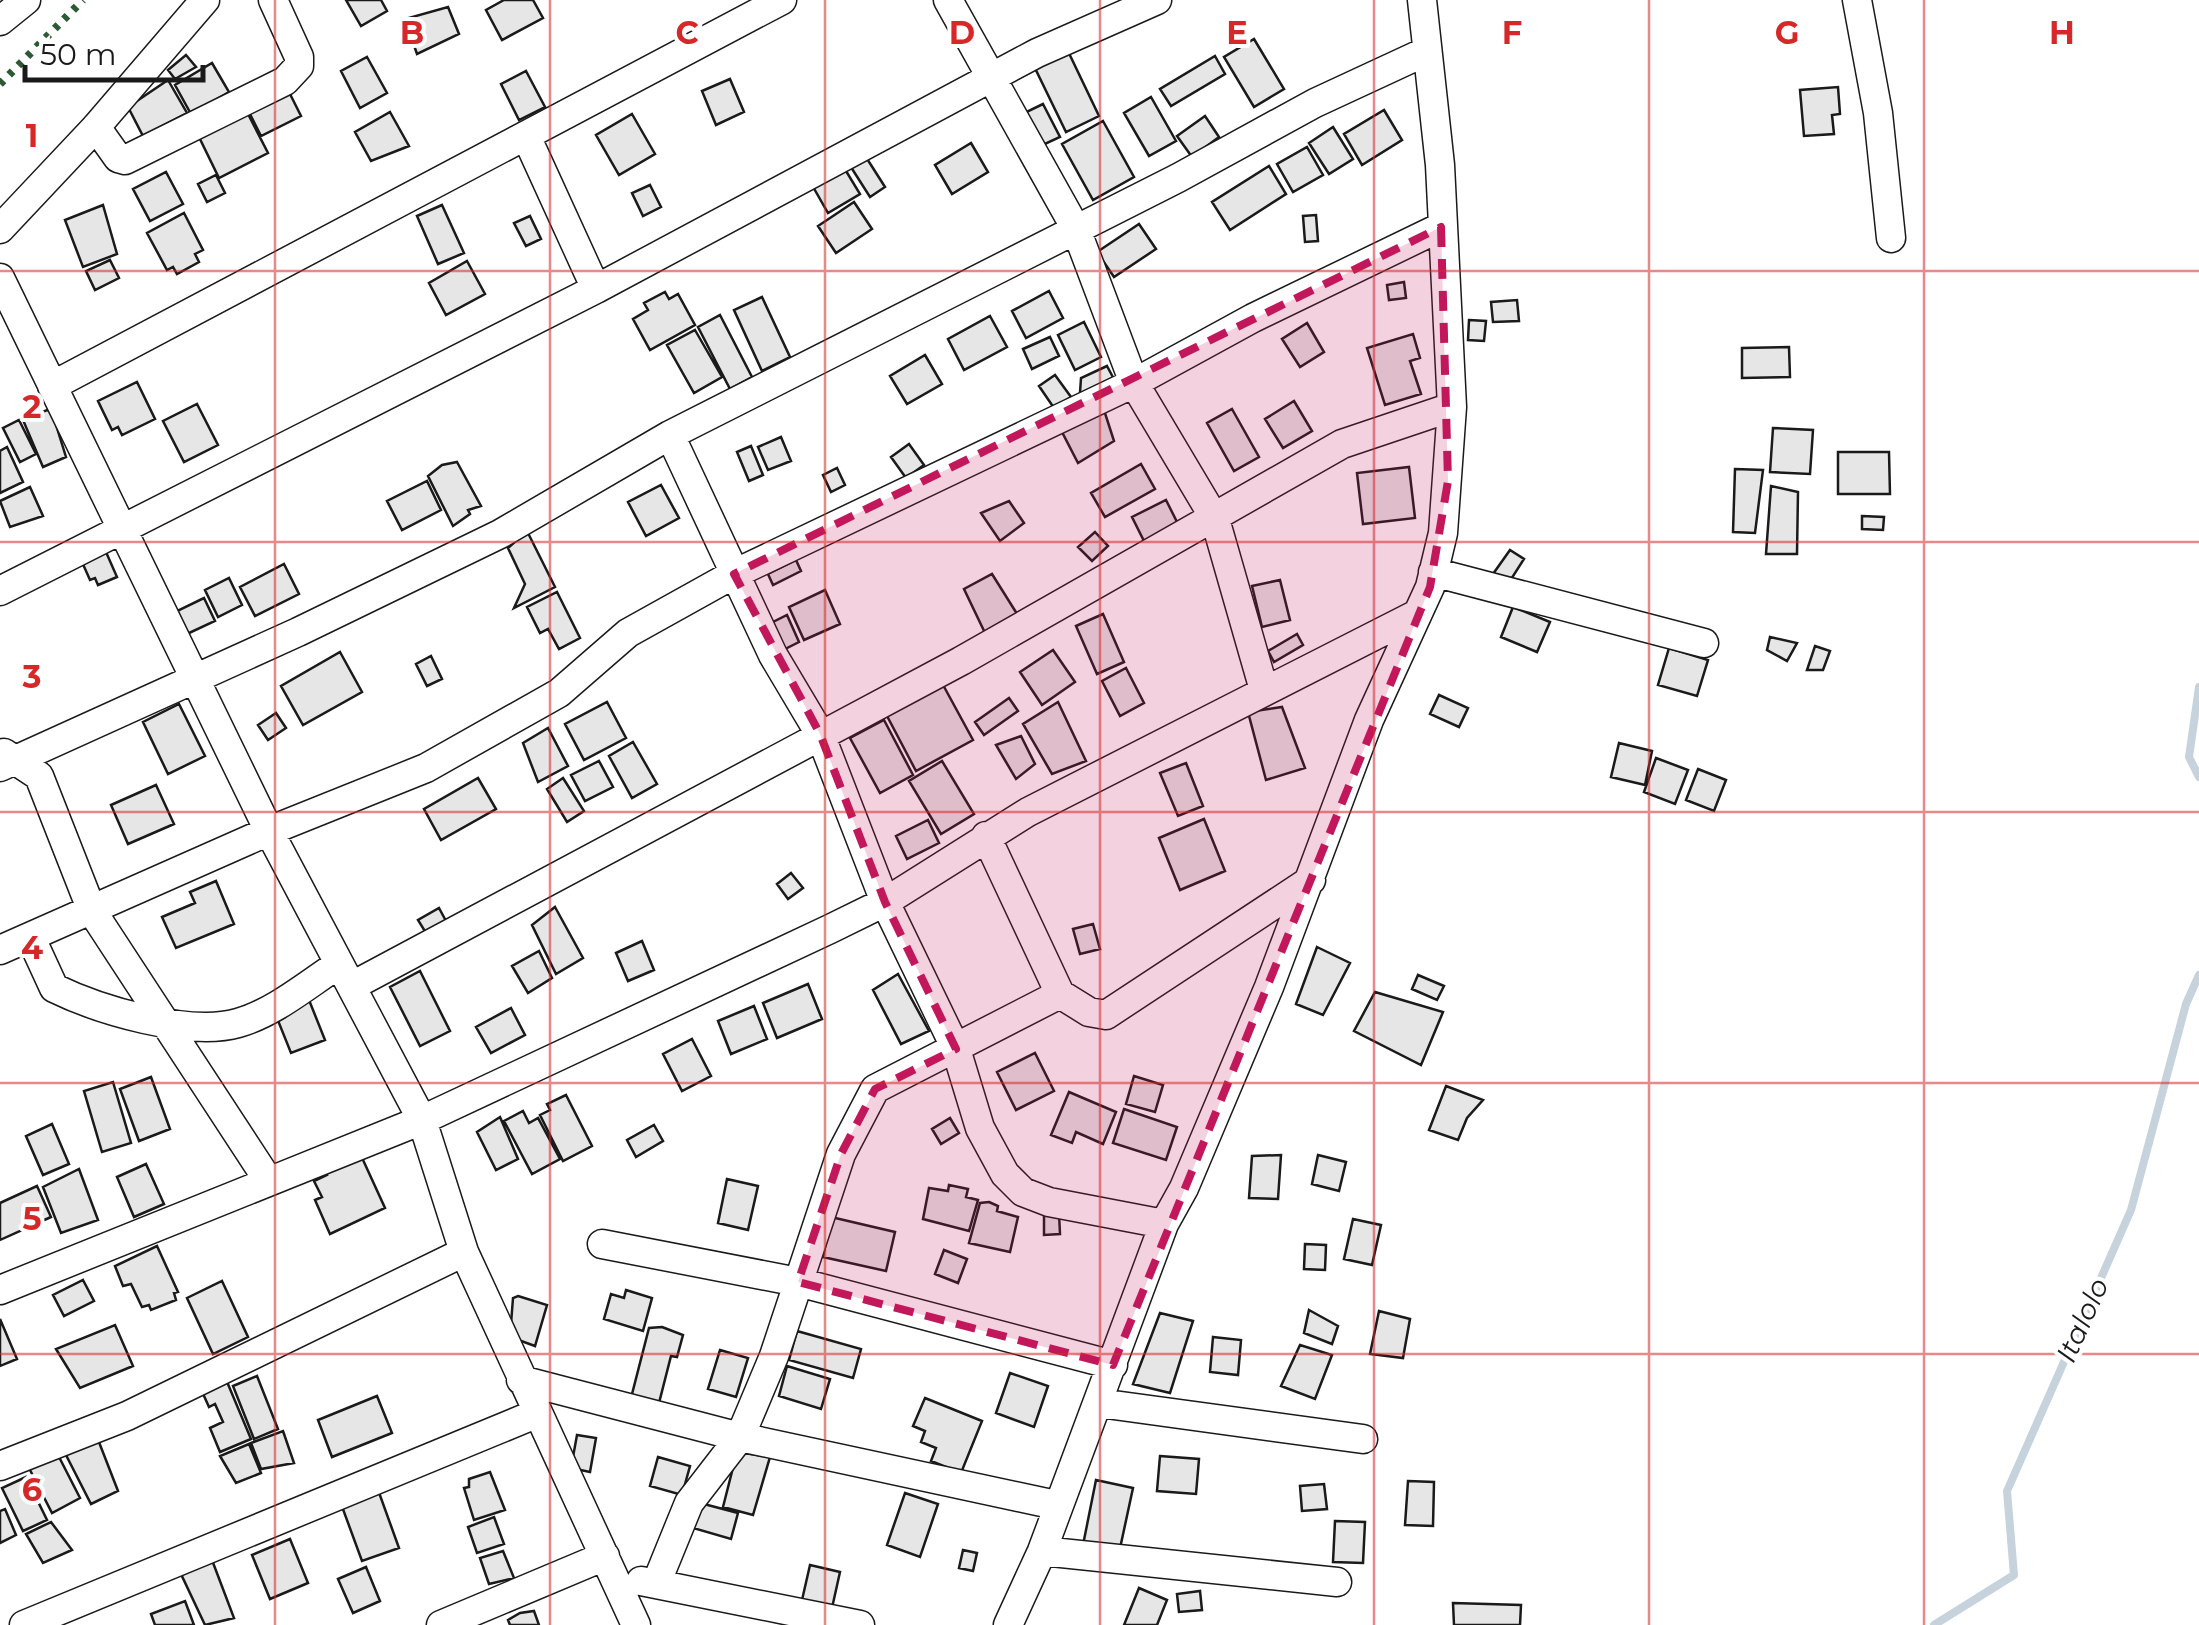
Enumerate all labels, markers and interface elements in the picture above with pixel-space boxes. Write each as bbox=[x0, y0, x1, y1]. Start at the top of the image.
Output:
text: B bbox=[400, 13, 424, 52]
text: C bbox=[675, 13, 699, 52]
text: D bbox=[949, 13, 975, 52]
text: E bbox=[1226, 13, 1248, 52]
text: F bbox=[1502, 13, 1522, 52]
text: G bbox=[1775, 13, 1799, 52]
text: H bbox=[2049, 13, 2075, 52]
scale bar bbox=[25, 20, 202, 82]
text: 50 m bbox=[40, 36, 117, 73]
text: 1 bbox=[26, 116, 38, 155]
text: 2 bbox=[23, 387, 41, 426]
text: 3 bbox=[22, 657, 41, 696]
text: 4 bbox=[21, 928, 43, 967]
text: 5 bbox=[22, 1199, 42, 1238]
water label: Italolo bbox=[2048, 1273, 2116, 1367]
text: 6 bbox=[22, 1470, 42, 1509]

